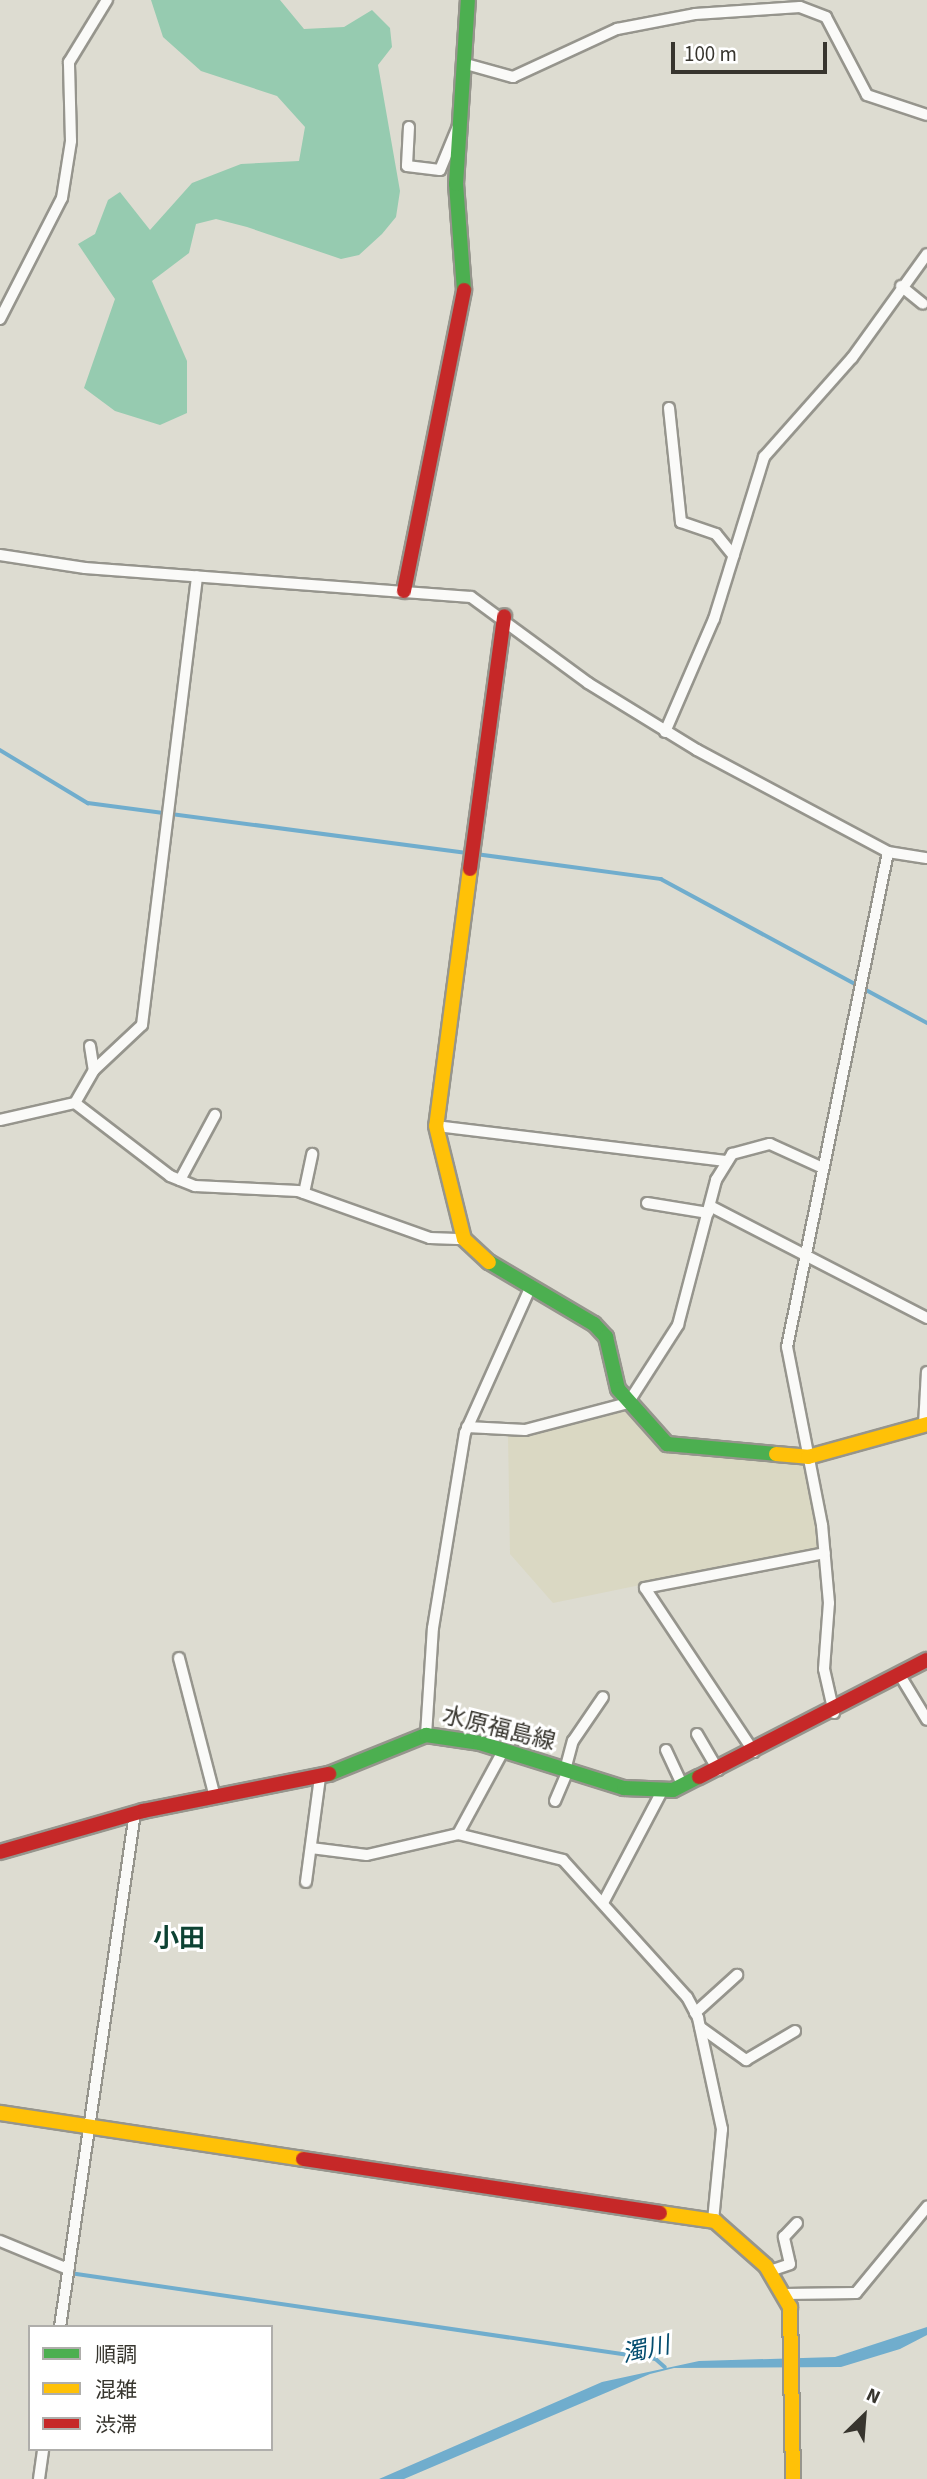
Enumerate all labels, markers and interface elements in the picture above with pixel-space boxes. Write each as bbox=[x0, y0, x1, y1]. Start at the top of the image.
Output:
scale bar bbox=[675, 28, 831, 72]
text: 100 m bbox=[684, 39, 737, 69]
street label: 水原福島線 bbox=[440, 1702, 558, 1756]
district label: 小田 bbox=[153, 1923, 205, 1955]
legend bbox=[28, 2325, 273, 2451]
water label: 濁川 bbox=[620, 2331, 672, 2369]
text: 順調 bbox=[95, 2340, 137, 2370]
text: 混雑 bbox=[95, 2375, 137, 2405]
north arrow bbox=[829, 2381, 899, 2451]
text: N bbox=[862, 2382, 885, 2411]
text: 渋滞 bbox=[95, 2410, 137, 2440]

